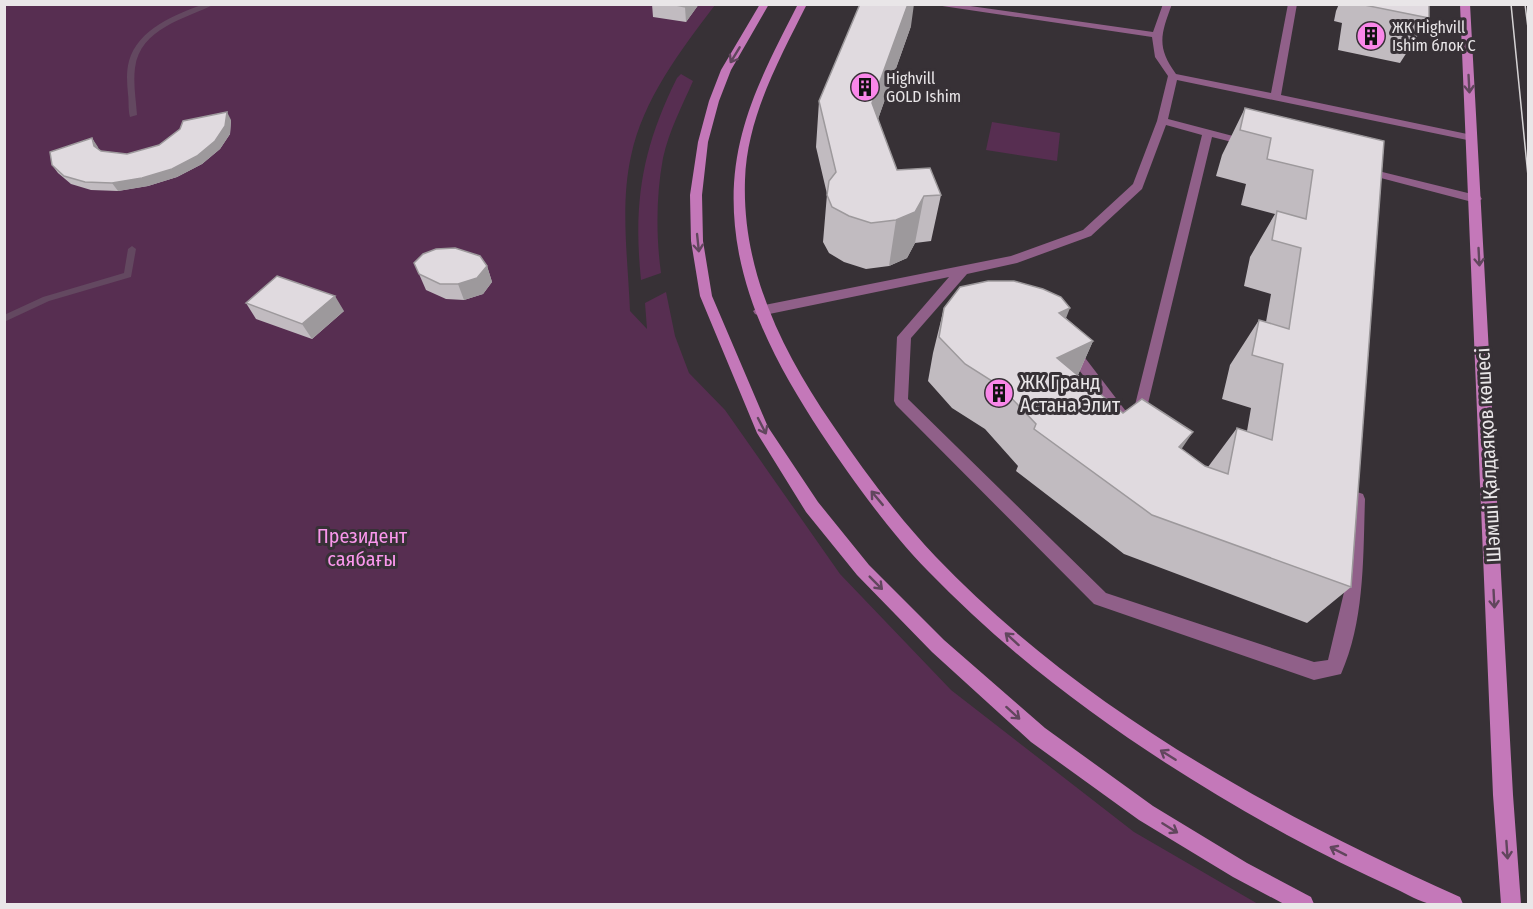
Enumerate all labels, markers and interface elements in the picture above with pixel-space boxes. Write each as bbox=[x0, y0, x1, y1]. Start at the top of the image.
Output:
place label: ЖК Highvill Ishim блок C bbox=[1392, 18, 1476, 55]
building icon: ЖК Highvill Ishim блок C bbox=[1355, 20, 1387, 52]
one-way arrow bbox=[729, 46, 741, 63]
place label: Highvill GOLD Ishim bbox=[886, 69, 961, 106]
building icon: Highvill GOLD Ishim bbox=[849, 71, 881, 103]
one-way arrow bbox=[1464, 73, 1475, 93]
one-way arrow bbox=[693, 232, 704, 252]
one-way arrow bbox=[1473, 247, 1484, 267]
street label: Шәмші Қалдаяқов көшесі bbox=[1470, 347, 1506, 563]
place label: ЖК Гранд Астана Элит bbox=[1020, 370, 1121, 417]
building icon: ЖК Гранд Астана Элит bbox=[983, 377, 1015, 409]
one-way arrow bbox=[756, 416, 768, 434]
one-way arrow bbox=[871, 490, 884, 506]
park label: Президент саябағы bbox=[317, 524, 408, 571]
one-way arrow bbox=[868, 576, 883, 591]
one-way arrow bbox=[1489, 588, 1500, 608]
one-way arrow bbox=[1004, 632, 1019, 646]
one-way arrow bbox=[1005, 706, 1020, 720]
one-way arrow bbox=[1160, 749, 1177, 761]
one-way arrow bbox=[1161, 822, 1178, 834]
one-way arrow bbox=[1501, 839, 1512, 859]
one-way arrow bbox=[1329, 845, 1347, 856]

